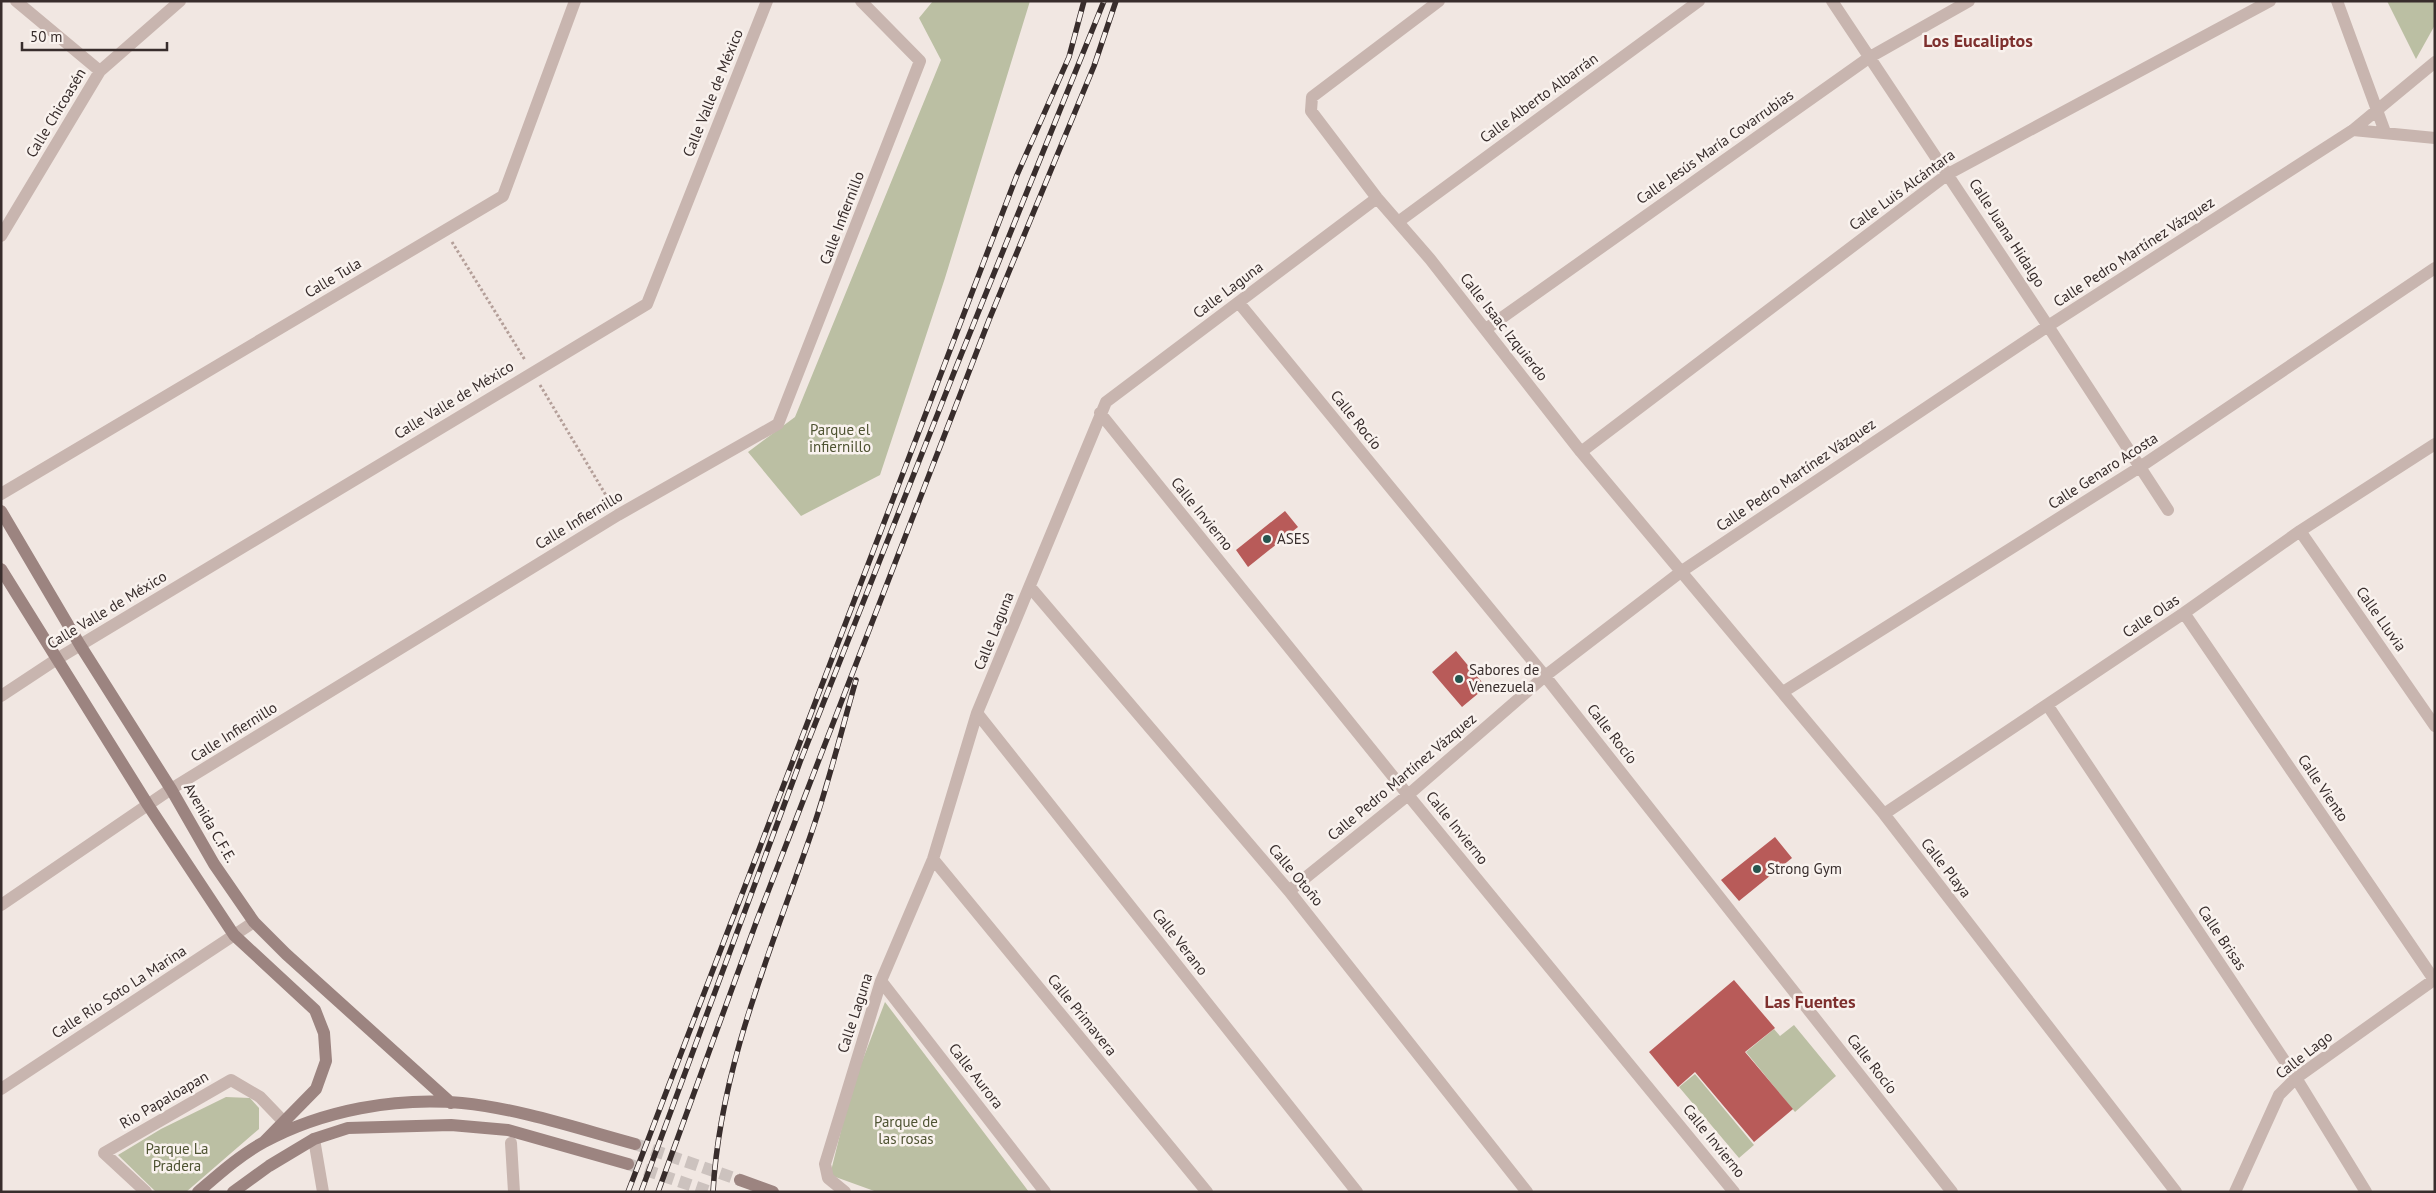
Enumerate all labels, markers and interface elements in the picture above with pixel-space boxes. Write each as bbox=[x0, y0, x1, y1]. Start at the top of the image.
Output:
scale bar bbox=[22, 20, 168, 52]
street label: Calle Valle de México bbox=[678, 26, 747, 160]
text: 50 m bbox=[30, 27, 63, 46]
district label: Los Eucaliptos bbox=[1923, 29, 2033, 52]
street label: Calle Alberto Albarrán bbox=[1476, 48, 1601, 147]
street label: Calle Chicoasén bbox=[21, 65, 90, 161]
street label: Calle Jesús María Covarrubias bbox=[1632, 85, 1797, 208]
street label: Calle Luis Alcántara bbox=[1845, 145, 1958, 234]
street label: Calle Infiernillo bbox=[815, 168, 868, 267]
street label: Calle Juana Hidalgo bbox=[1965, 175, 2050, 291]
street label: Calle Pedro Martínez Vázquez bbox=[2050, 192, 2218, 311]
street label: Calle Tula bbox=[301, 253, 364, 302]
street label: Calle Laguna bbox=[1189, 257, 1266, 322]
street label: Calle Isaac Izquierdo bbox=[1456, 269, 1552, 385]
street label: Calle Valle de México bbox=[390, 356, 517, 443]
street label: Calle Rocío bbox=[1327, 386, 1386, 453]
street label: Calle Pedro Martínez Vázquez bbox=[1712, 414, 1879, 535]
park label: Parque el infiernillo bbox=[809, 420, 871, 456]
street label: Calle Genaro Acosta bbox=[2044, 428, 2161, 513]
street label: Calle Invierno bbox=[1167, 473, 1238, 554]
street label: Calle Infiernillo bbox=[532, 486, 626, 553]
place label: ASES bbox=[1277, 529, 1310, 548]
marker: ASES bbox=[1261, 533, 1273, 545]
street label: Calle Valle de México bbox=[43, 566, 170, 653]
street label: Calle Lluvia bbox=[2352, 583, 2411, 655]
street label: Calle Laguna bbox=[969, 589, 1018, 673]
street label: Calle Olas bbox=[2119, 590, 2183, 642]
place label: Sabores de Venezuela bbox=[1468, 660, 1539, 696]
marker: Sabores de Venezuela bbox=[1453, 673, 1465, 685]
street label: Calle Infiernillo bbox=[187, 697, 281, 766]
street label: Calle Rocío bbox=[1583, 700, 1642, 768]
street label: Calle Pedro Martínez Vázquez bbox=[1323, 709, 1480, 844]
street label: Calle Viento bbox=[2294, 750, 2353, 825]
street label: Avenida C.F.E. bbox=[180, 780, 241, 866]
street label: Calle Invierno bbox=[1422, 787, 1493, 868]
street label: Calle Playa bbox=[1917, 834, 1976, 901]
street label: Calle Otoño bbox=[1265, 840, 1328, 910]
place label: Strong Gym bbox=[1767, 859, 1842, 878]
marker: Strong Gym bbox=[1751, 863, 1763, 875]
street label: Calle Brisas bbox=[2194, 902, 2251, 974]
street label: Calle Verano bbox=[1148, 904, 1212, 979]
street label: Calle Río Soto La Marina bbox=[48, 941, 190, 1042]
street label: Calle Primavera bbox=[1044, 970, 1121, 1060]
street label: Calle Laguna bbox=[833, 971, 876, 1055]
district label: Las Fuentes bbox=[1764, 990, 1856, 1013]
street label: Calle Lago bbox=[2271, 1026, 2336, 1083]
street label: Calle Rocío bbox=[1843, 1030, 1902, 1098]
street label: Calle Aurora bbox=[945, 1039, 1008, 1112]
street label: Rio Papaloapan bbox=[116, 1066, 212, 1133]
street label: Calle Invierno bbox=[1679, 1100, 1750, 1181]
park label: Parque de las rosas bbox=[874, 1112, 938, 1148]
park label: Parque La Pradera bbox=[145, 1139, 209, 1175]

